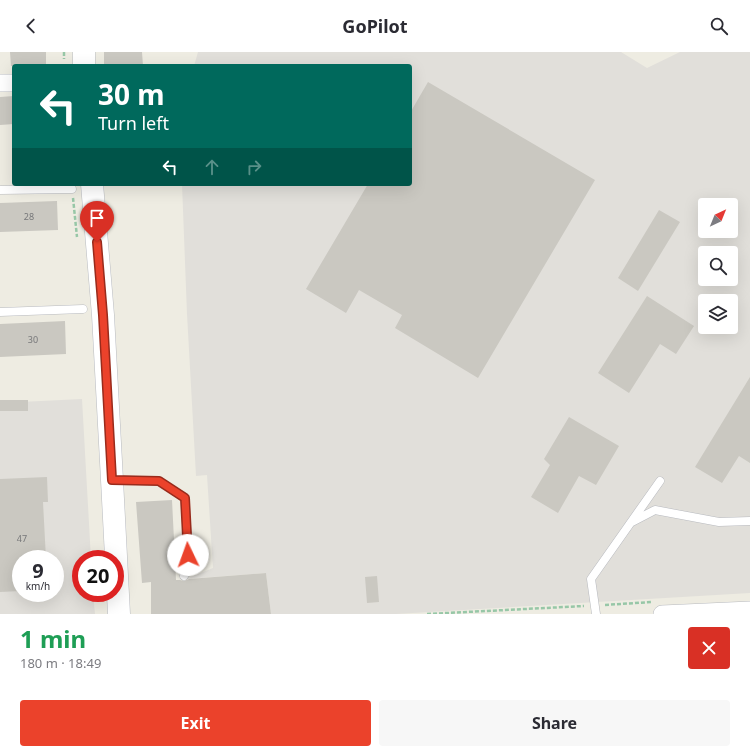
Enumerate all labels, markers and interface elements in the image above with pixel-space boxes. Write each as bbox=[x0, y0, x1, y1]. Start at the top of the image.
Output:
text: GoPilot bbox=[342, 14, 408, 38]
icon: back bbox=[20, 15, 42, 37]
icon: search bbox=[708, 15, 730, 37]
text: 30 m bbox=[98, 75, 165, 113]
icon: left bbox=[32, 80, 84, 132]
text: Turn left bbox=[98, 111, 169, 135]
icon: left bbox=[159, 156, 181, 178]
icon: ahead bbox=[201, 156, 223, 178]
icon: right bbox=[243, 156, 265, 178]
north arrow bbox=[698, 198, 738, 238]
map controls bbox=[698, 198, 738, 334]
pin bbox=[80, 201, 114, 242]
icon: arrive bbox=[86, 207, 108, 229]
house number: 28 bbox=[24, 210, 34, 223]
button: search bbox=[698, 246, 738, 286]
button: layers bbox=[698, 294, 738, 334]
house number: 30 bbox=[28, 333, 38, 346]
house number: 47 bbox=[17, 532, 27, 545]
position arrow bbox=[167, 534, 209, 576]
speed limit sign: 20 bbox=[72, 550, 124, 602]
text: 9 bbox=[32, 557, 44, 584]
text: km/h bbox=[26, 579, 50, 593]
text: 1 min bbox=[20, 622, 86, 655]
button: close bbox=[688, 627, 730, 669]
text: 180 m · 18:49 bbox=[20, 654, 101, 672]
button: Exit bbox=[20, 700, 371, 746]
button: Share bbox=[379, 700, 730, 746]

